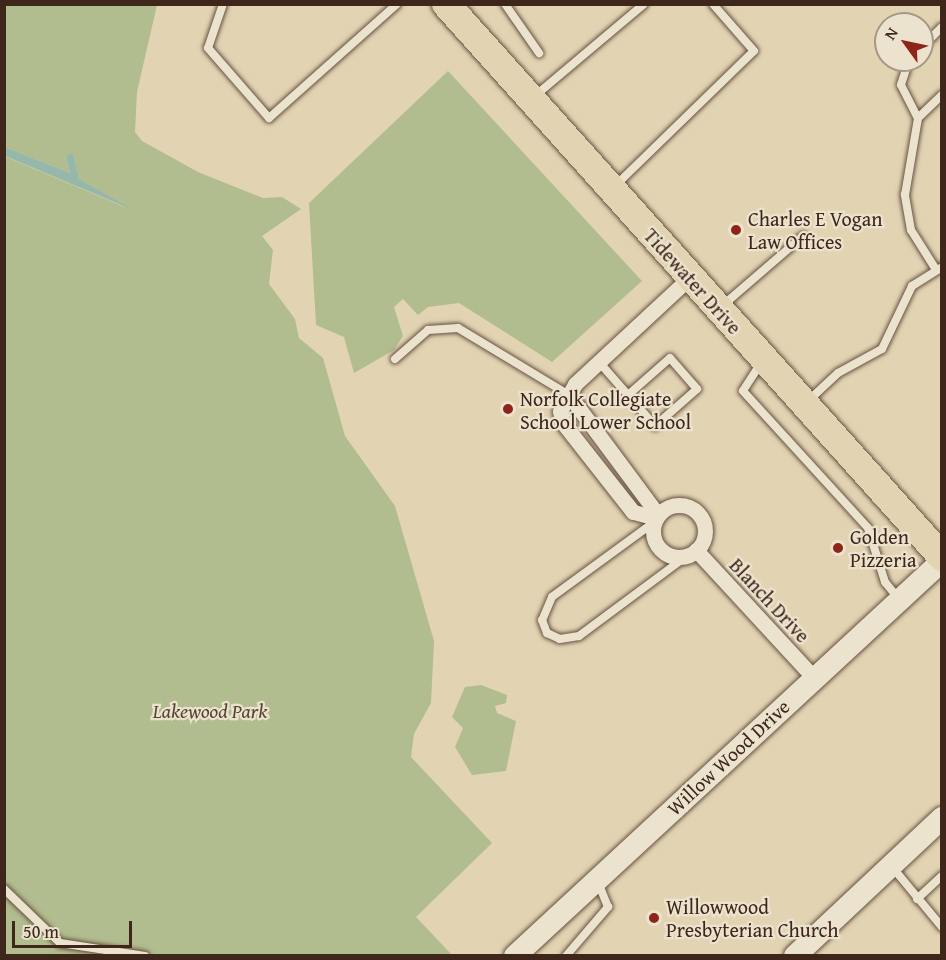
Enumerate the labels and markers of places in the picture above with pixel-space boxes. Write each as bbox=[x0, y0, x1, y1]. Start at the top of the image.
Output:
place label: Charles E Vogan Law Offices bbox=[748, 207, 882, 254]
marker: Charles E Vogan Law Offices bbox=[729, 223, 743, 237]
place label: Norfolk Collegiate School Lower School bbox=[520, 386, 691, 433]
marker: Norfolk Collegiate School Lower School bbox=[501, 402, 515, 416]
place label: Golden Pizzeria bbox=[850, 524, 917, 571]
marker: Golden Pizzeria bbox=[831, 541, 845, 555]
place label: Willowwood Presbyterian Church bbox=[666, 894, 838, 941]
marker: Willowwood Presbyterian Church bbox=[647, 911, 661, 925]

